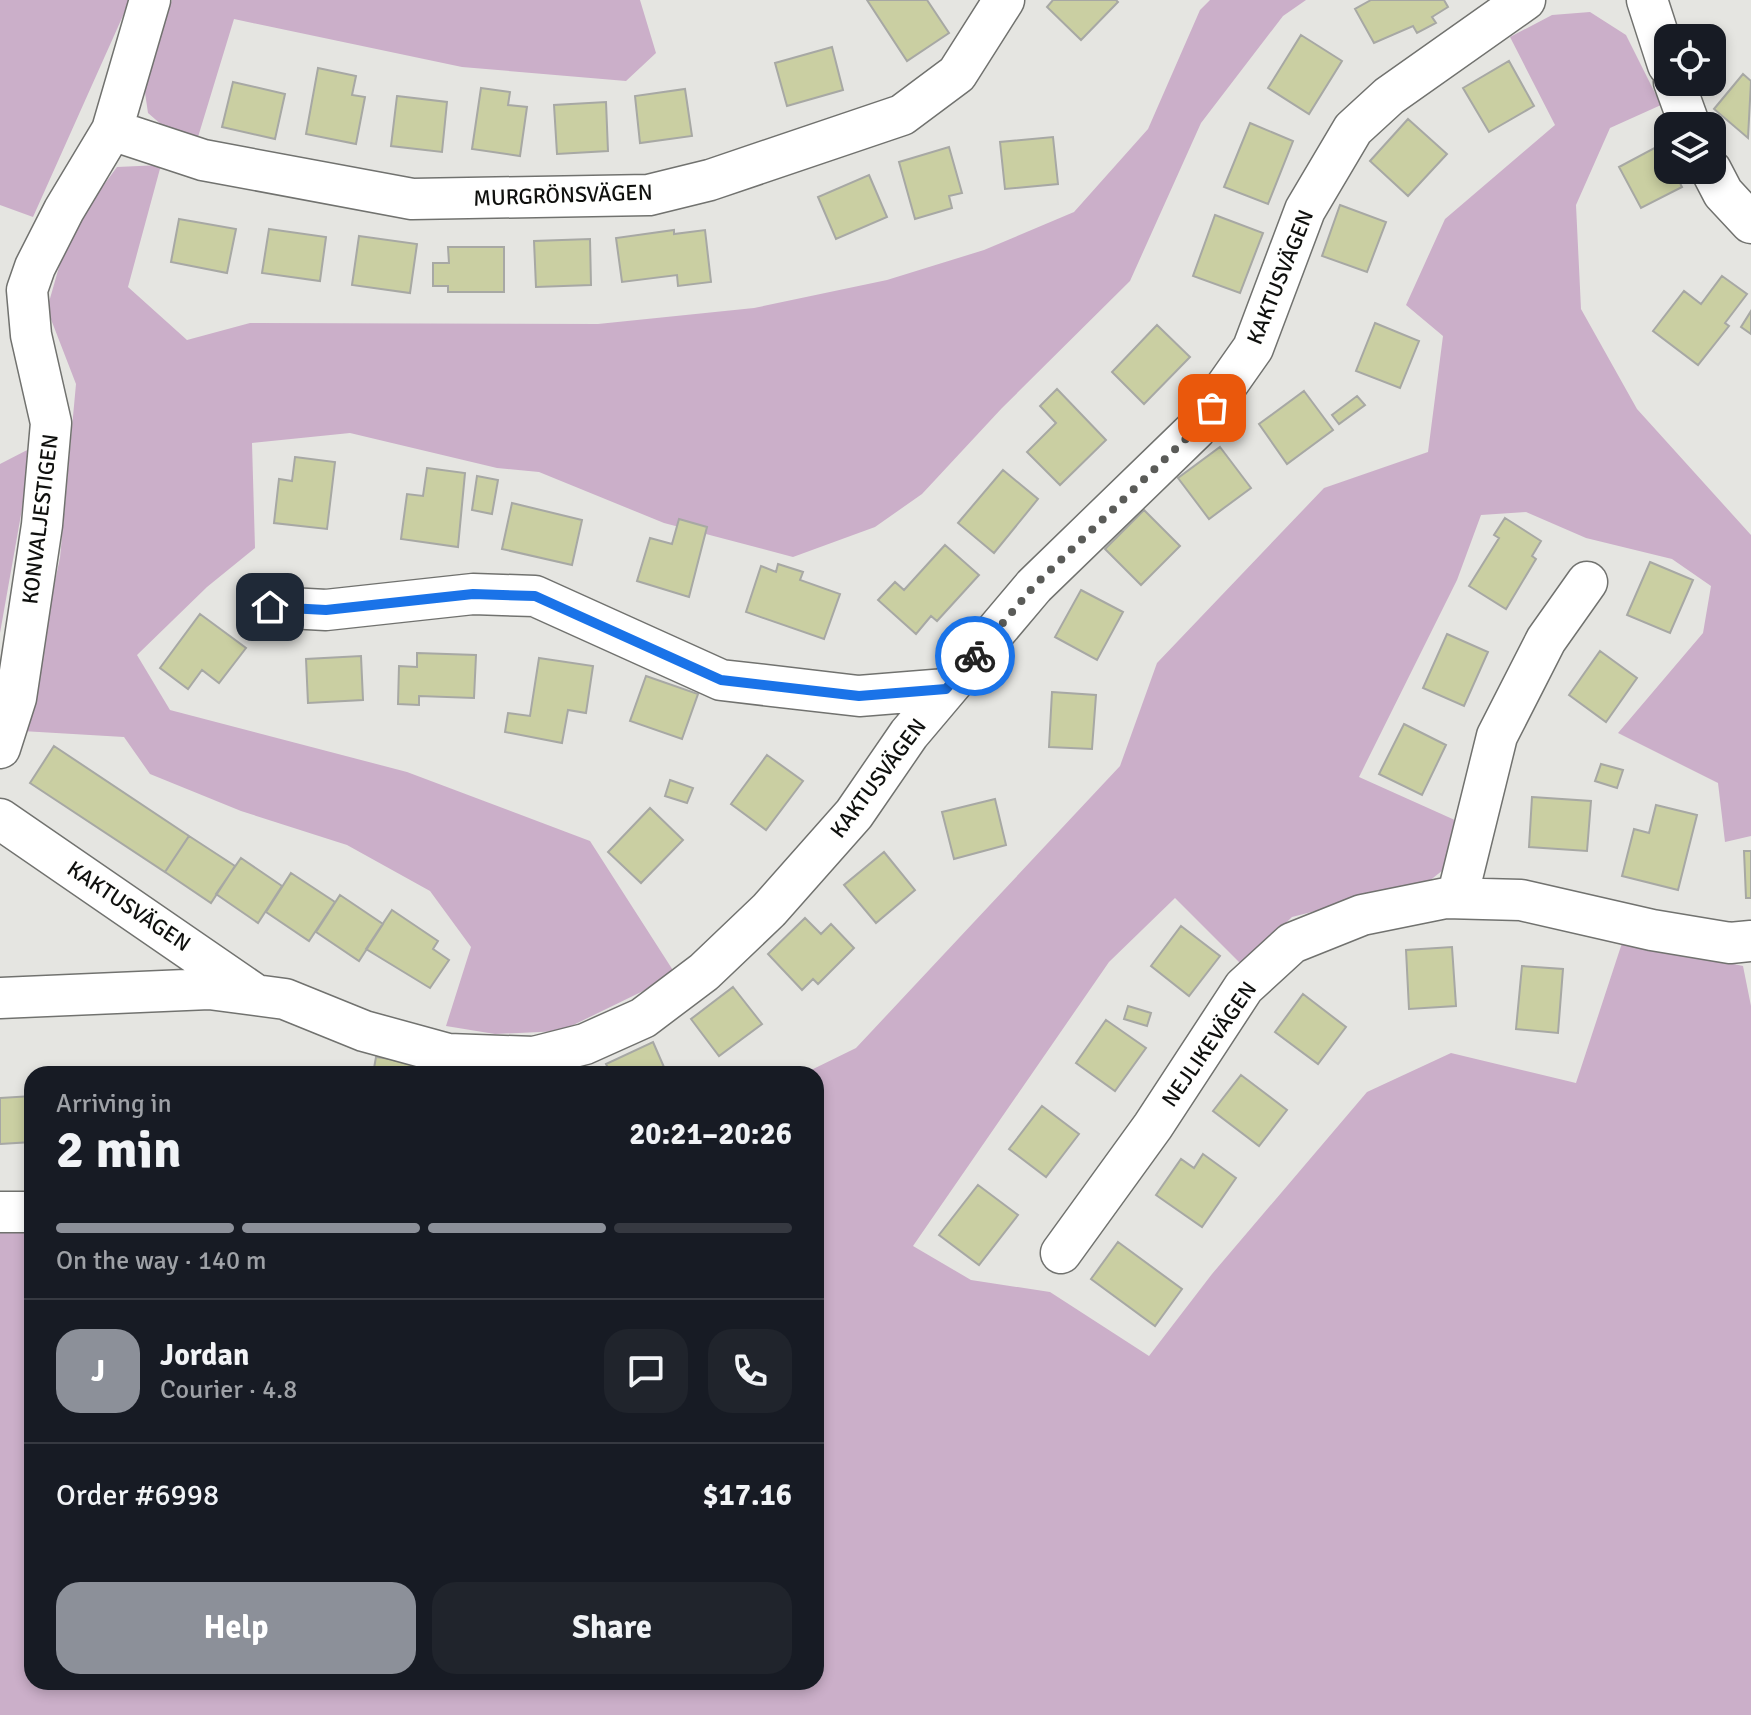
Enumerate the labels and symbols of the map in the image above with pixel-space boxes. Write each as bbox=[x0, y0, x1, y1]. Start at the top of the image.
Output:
street label: MURGRÖNSVÄGEN bbox=[473, 178, 653, 212]
street label: KAKTUSVÄGEN bbox=[1241, 206, 1319, 348]
pin bbox=[1178, 374, 1246, 442]
street label: KONVALJESTIGEN bbox=[16, 432, 64, 606]
pin bbox=[236, 573, 304, 641]
courier bbox=[935, 616, 1015, 696]
street label: KAKTUSVÄGEN bbox=[824, 713, 932, 843]
street label: KAKTUSVÄGEN bbox=[62, 855, 196, 957]
street label: NEJLIKEVÄGEN bbox=[1156, 976, 1262, 1112]

